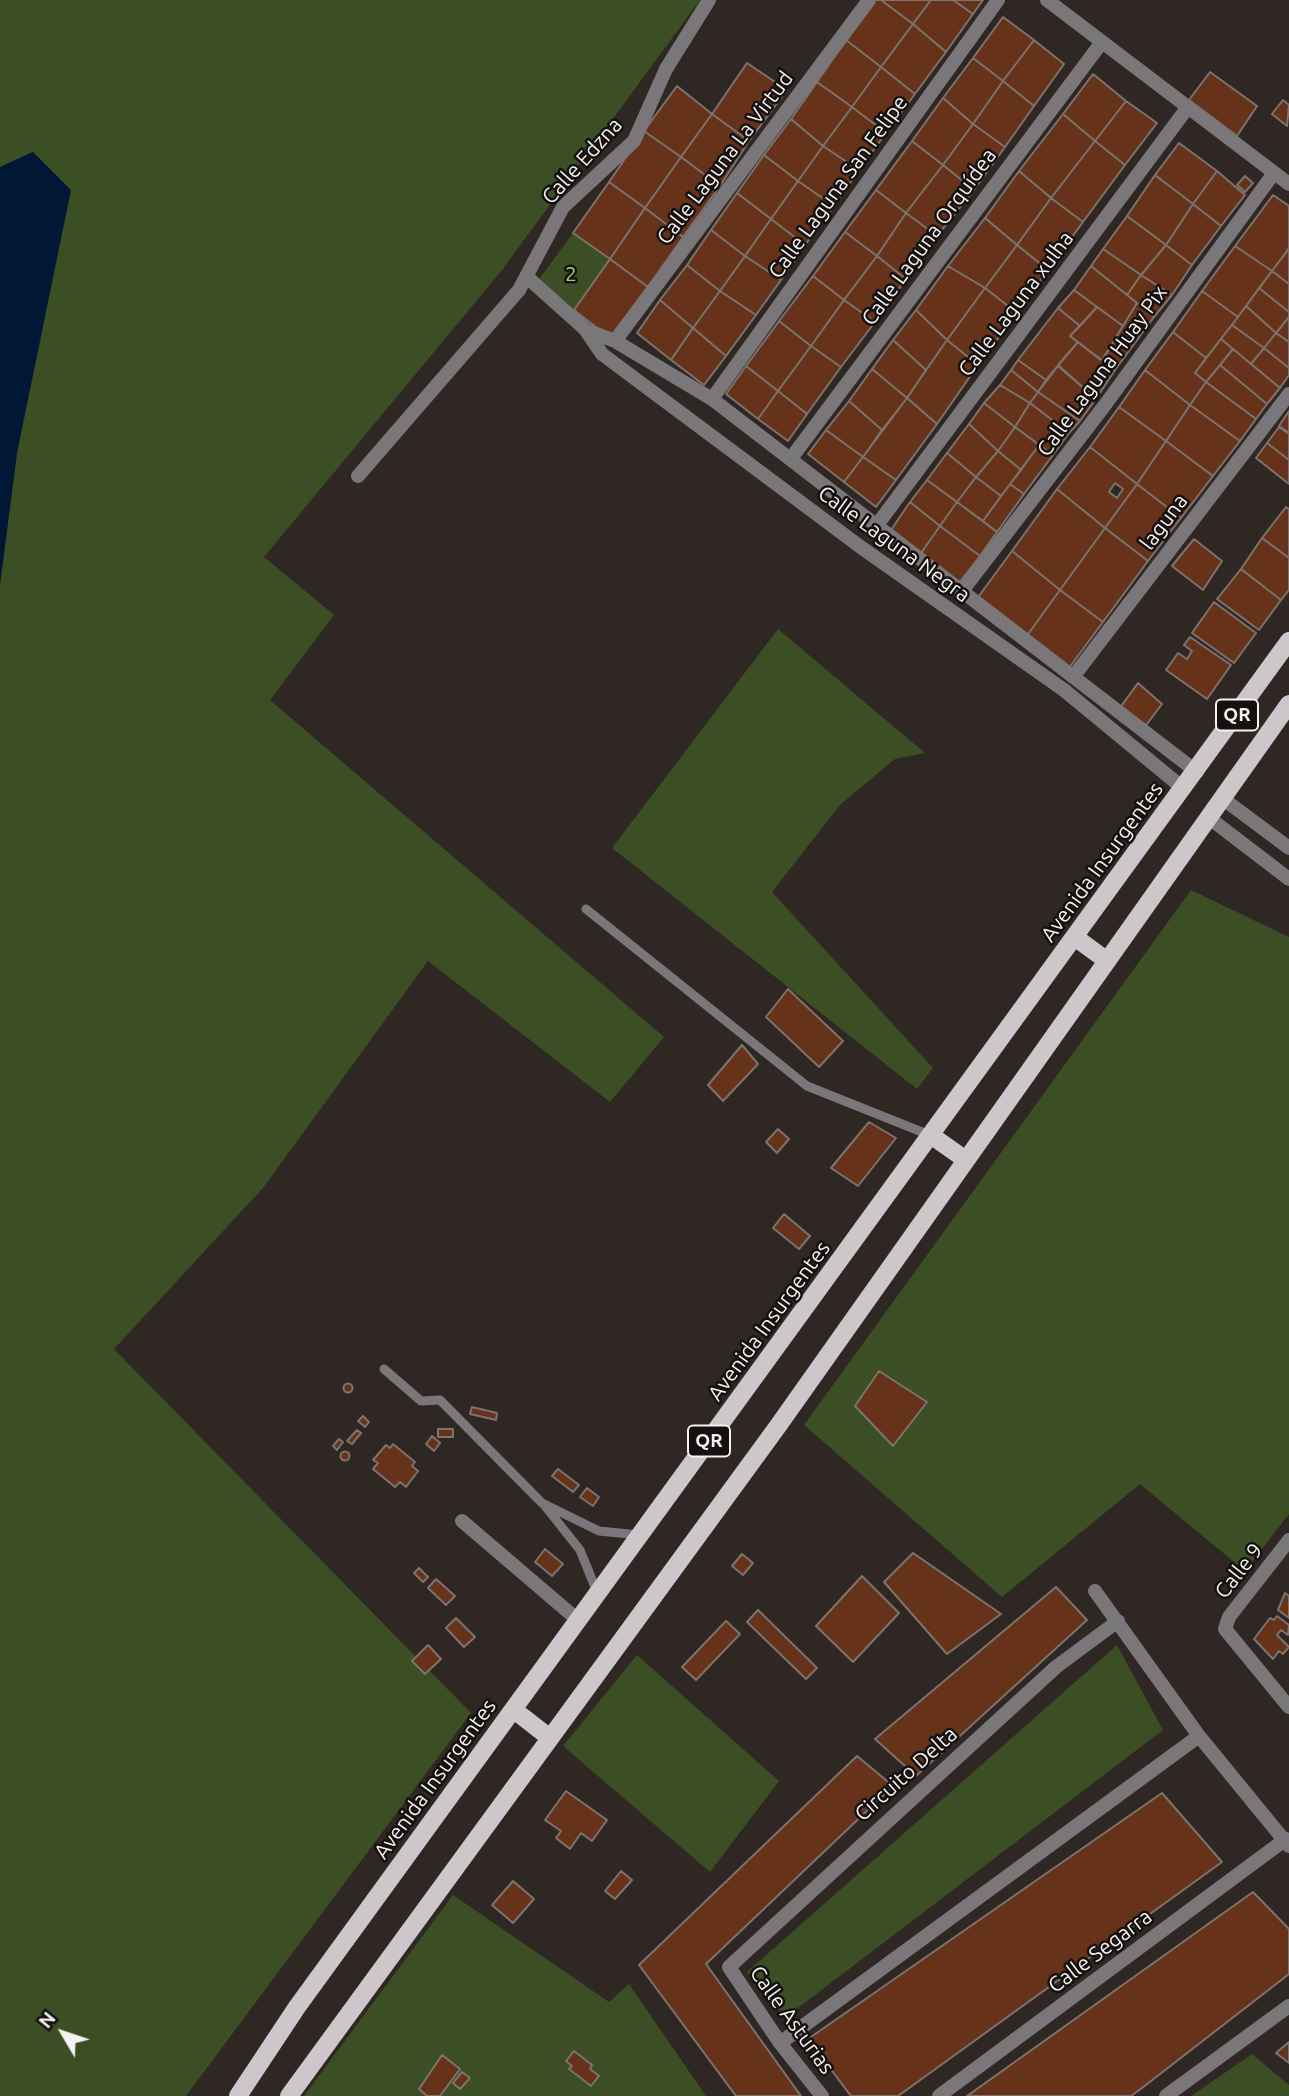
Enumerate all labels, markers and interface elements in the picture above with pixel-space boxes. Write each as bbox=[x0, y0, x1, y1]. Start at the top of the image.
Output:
street label: Calle Laguna La Virtud bbox=[652, 66, 798, 250]
street label: Calle Laguna San Felipe bbox=[763, 91, 913, 283]
street label: Calle Edzna bbox=[537, 113, 627, 209]
street label: Calle Laguna Orquídea bbox=[856, 144, 1002, 330]
street label: Calle Laguna xulha bbox=[953, 226, 1079, 382]
park label: 2 bbox=[565, 261, 577, 287]
street label: Calle Laguna Huay Pix bbox=[1032, 281, 1172, 461]
street label: Calle Laguna Negra bbox=[813, 480, 975, 608]
street label: laguna bbox=[1135, 489, 1193, 555]
road number: QR bbox=[1216, 700, 1258, 730]
street label: Avenida Insurgentes bbox=[1036, 777, 1168, 947]
street label: Avenida Insurgentes bbox=[703, 1236, 835, 1406]
road number: QR bbox=[688, 1426, 730, 1456]
street label: Calle 9 bbox=[1210, 1538, 1268, 1604]
street label: Avenida Insurgentes bbox=[369, 1694, 501, 1864]
street label: Circuito Delta bbox=[850, 1721, 962, 1827]
street label: Calle Segarra bbox=[1043, 1904, 1157, 1998]
street label: Calle Asturias bbox=[744, 1961, 840, 2079]
north arrow bbox=[28, 1998, 98, 2068]
text: N bbox=[34, 2007, 60, 2032]

